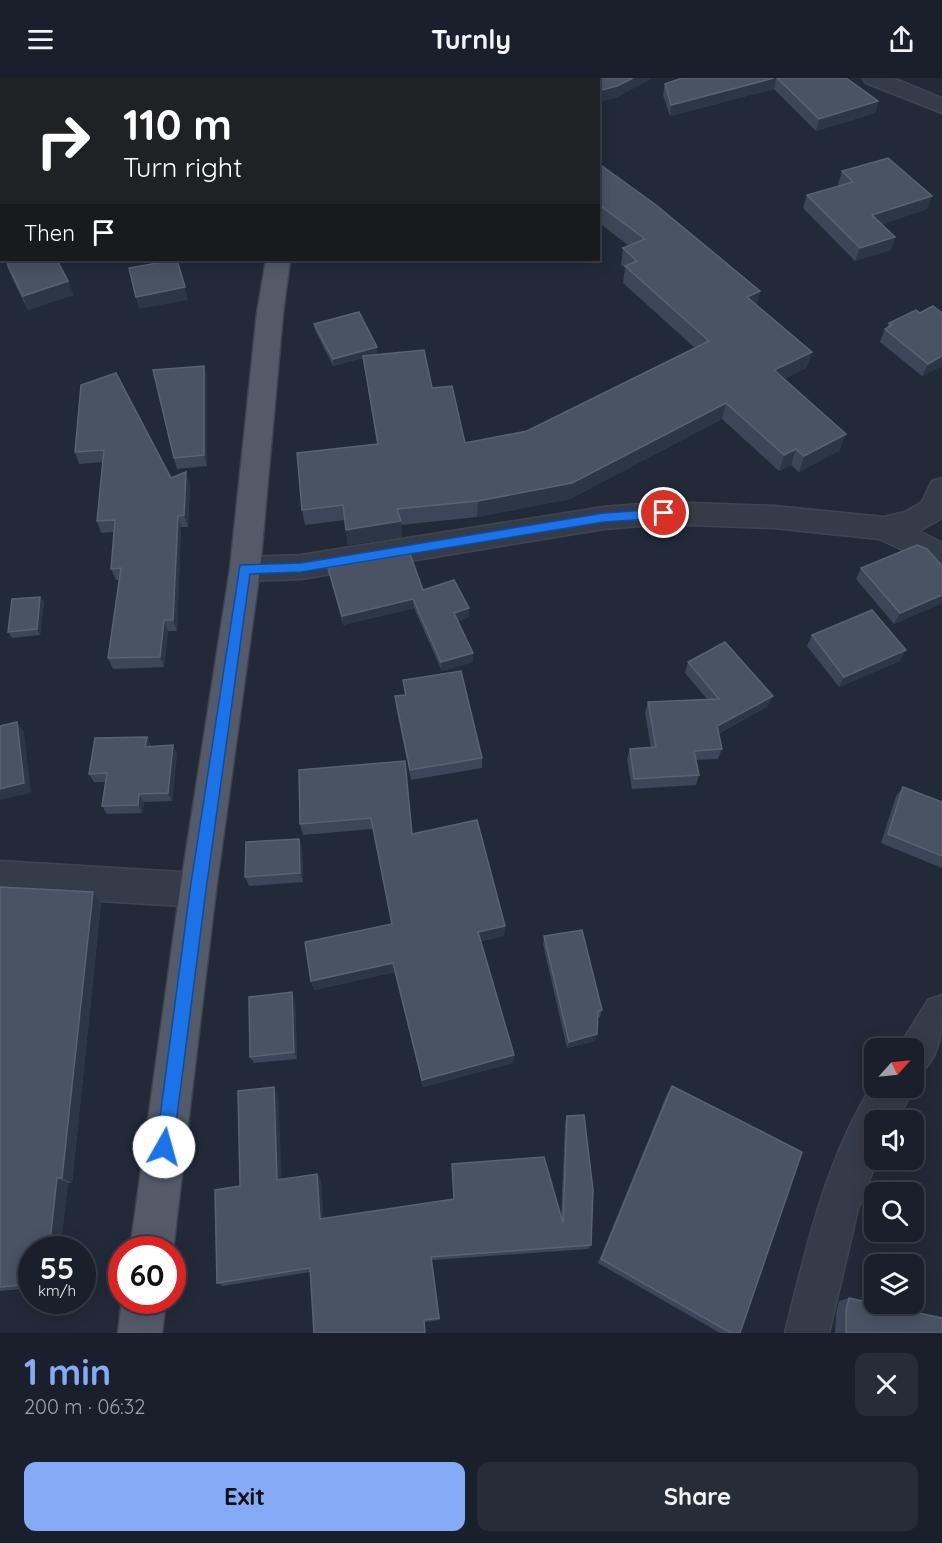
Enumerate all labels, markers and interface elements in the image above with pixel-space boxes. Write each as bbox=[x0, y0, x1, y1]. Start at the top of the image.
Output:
text: Turnly bbox=[431, 22, 511, 56]
icon: menu bbox=[24, 23, 57, 56]
icon: share bbox=[885, 23, 918, 56]
text: 110 m bbox=[123, 98, 232, 151]
icon: right bbox=[24, 102, 102, 180]
text: Turn right bbox=[123, 150, 242, 184]
icon: arrive bbox=[87, 216, 120, 249]
text: Then bbox=[24, 219, 75, 247]
pin bbox=[638, 487, 689, 538]
icon: arrive bbox=[647, 496, 680, 529]
north arrow bbox=[864, 1038, 924, 1098]
map controls bbox=[864, 1038, 924, 1314]
button: sound bbox=[864, 1110, 924, 1170]
position arrow bbox=[132, 1115, 196, 1179]
button: search bbox=[864, 1182, 924, 1242]
speed limit sign: 60 bbox=[108, 1236, 186, 1314]
text: 55 bbox=[40, 1249, 74, 1287]
button: layers bbox=[864, 1254, 924, 1314]
text: km/h bbox=[38, 1281, 76, 1300]
text: 1 min bbox=[24, 1349, 111, 1394]
button: close bbox=[855, 1353, 918, 1416]
text: 200 m · 06:32 bbox=[24, 1394, 145, 1419]
button: Exit bbox=[24, 1462, 465, 1531]
button: Share bbox=[477, 1462, 918, 1531]

